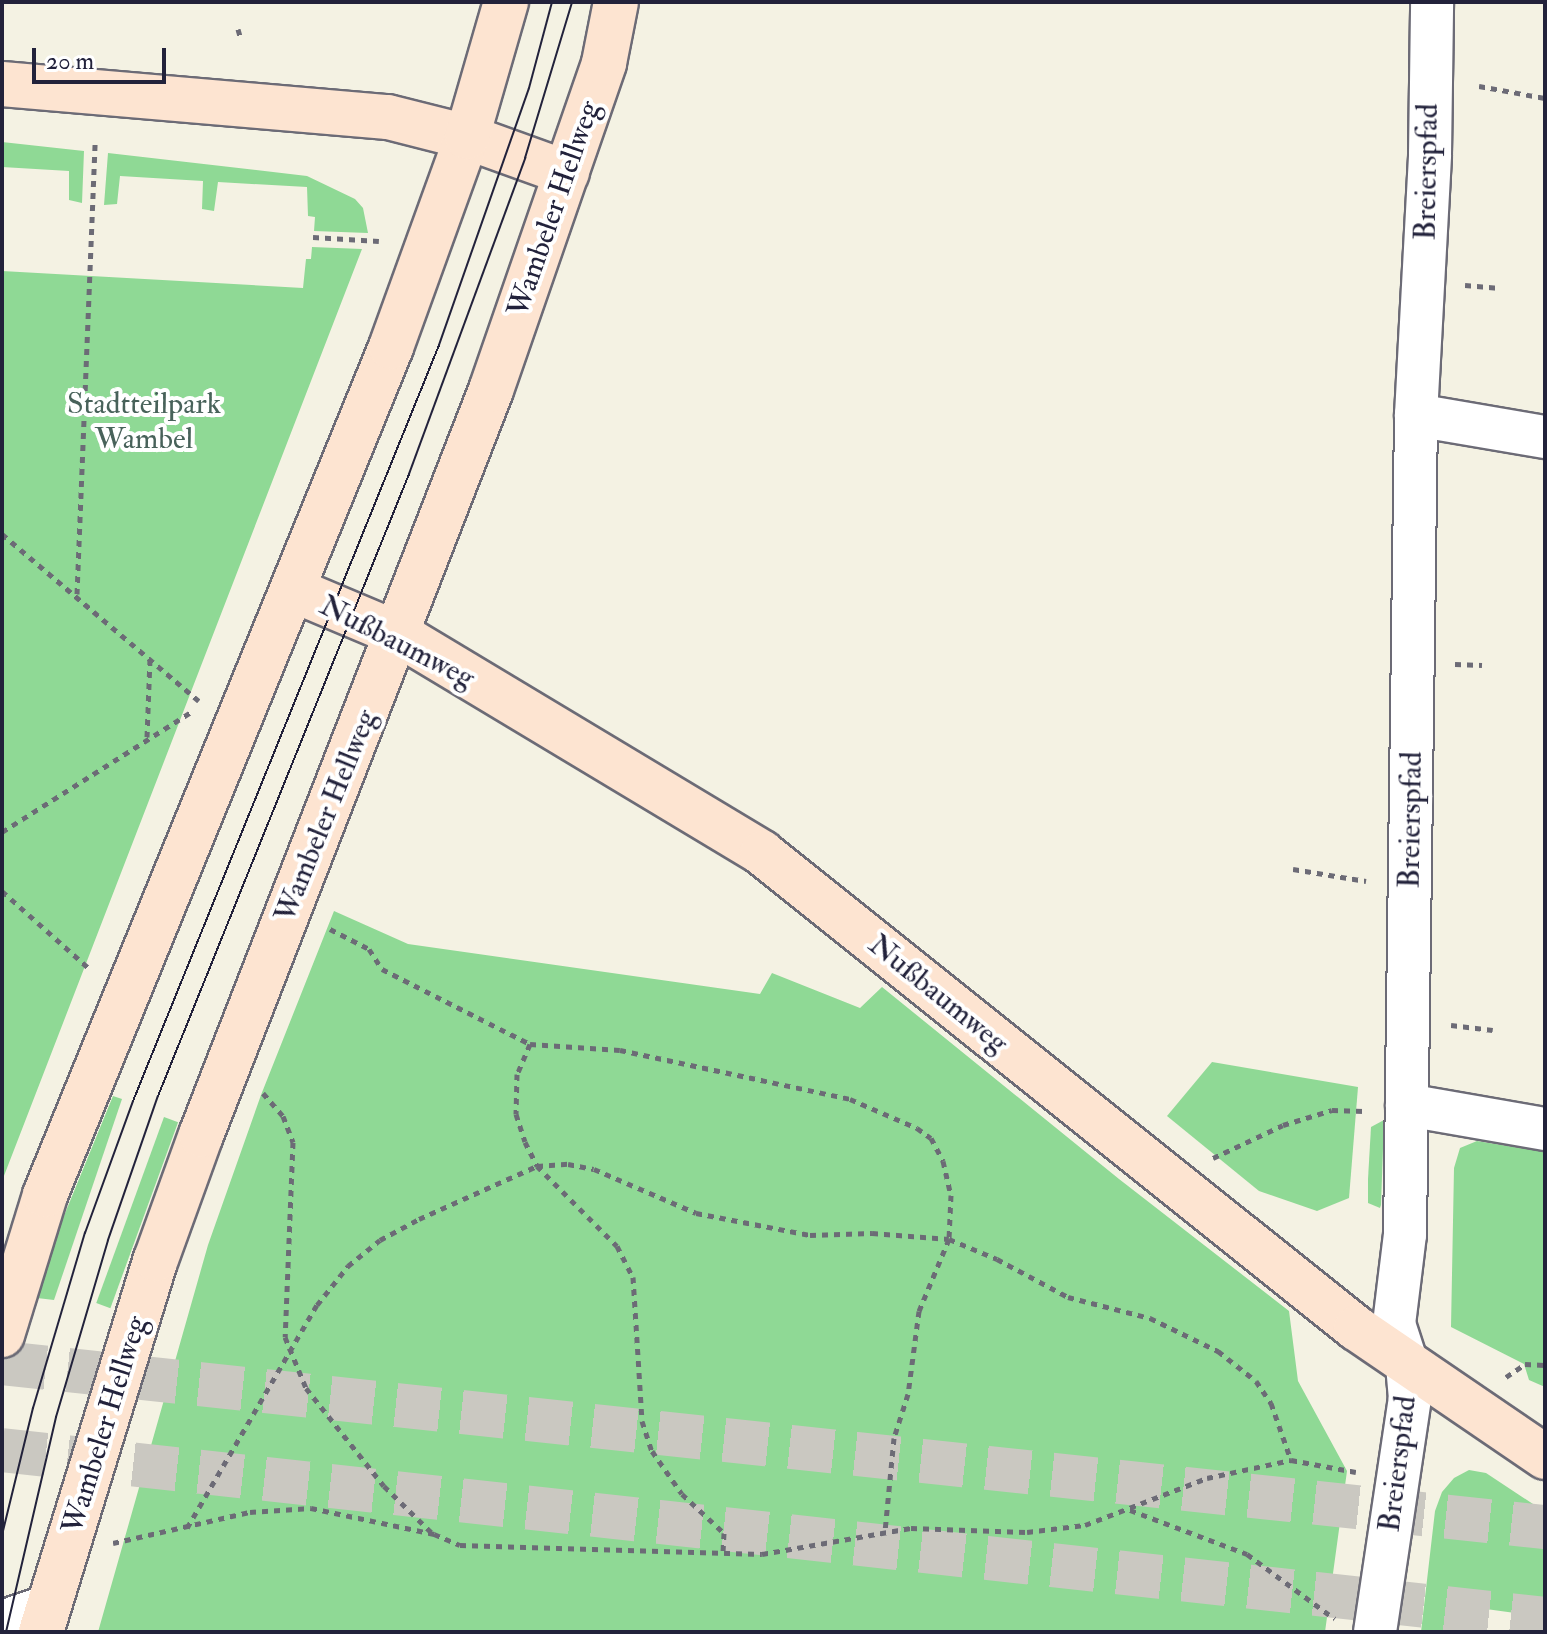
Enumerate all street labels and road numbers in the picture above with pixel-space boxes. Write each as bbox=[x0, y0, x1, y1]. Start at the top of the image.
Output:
street label: Wambeler Hellweg bbox=[500, 96, 608, 322]
street label: Breierspfad bbox=[1408, 103, 1446, 241]
street label: Nußbaumweg bbox=[314, 588, 480, 696]
street label: Wambeler Hellweg bbox=[267, 705, 385, 927]
street label: Breierspfad bbox=[1392, 751, 1430, 889]
street label: Nußbaumweg bbox=[861, 927, 1015, 1061]
street label: Wambeler Hellweg bbox=[55, 1312, 155, 1538]
street label: Breierspfad bbox=[1372, 1394, 1424, 1534]

